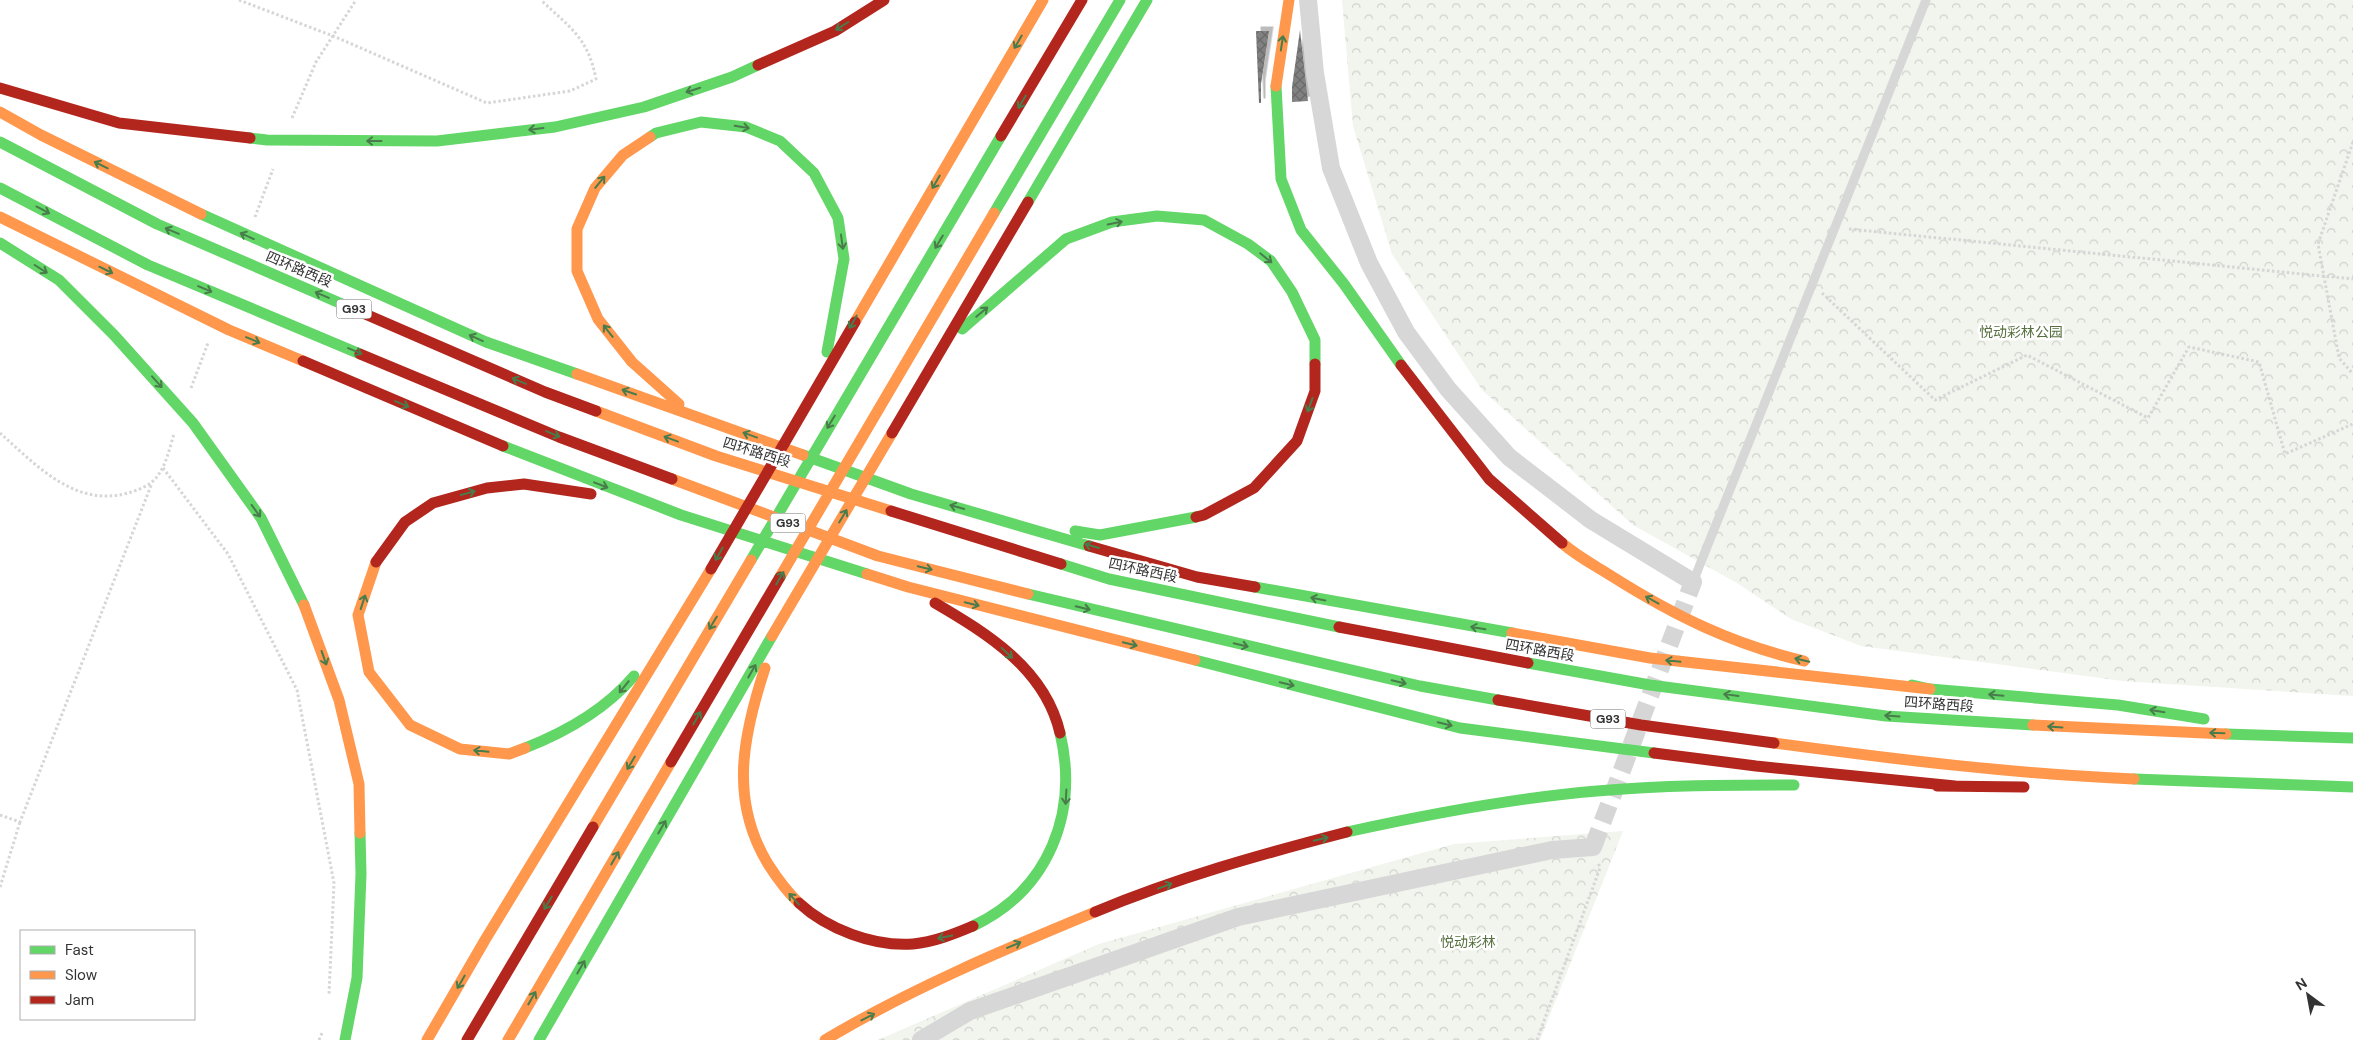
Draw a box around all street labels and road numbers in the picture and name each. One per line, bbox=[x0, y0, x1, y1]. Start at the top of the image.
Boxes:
street label: 四环路西段 bbox=[263, 247, 335, 291]
road number: G93 bbox=[336, 300, 372, 318]
street label: 四环路西段 bbox=[721, 433, 793, 471]
road number: G93 bbox=[770, 514, 806, 532]
street label: 四环路西段 bbox=[1107, 554, 1179, 586]
street label: 四环路西段 bbox=[1504, 635, 1576, 665]
street label: 四环路西段 bbox=[1903, 693, 1975, 715]
road number: G93 bbox=[1590, 710, 1626, 729]

